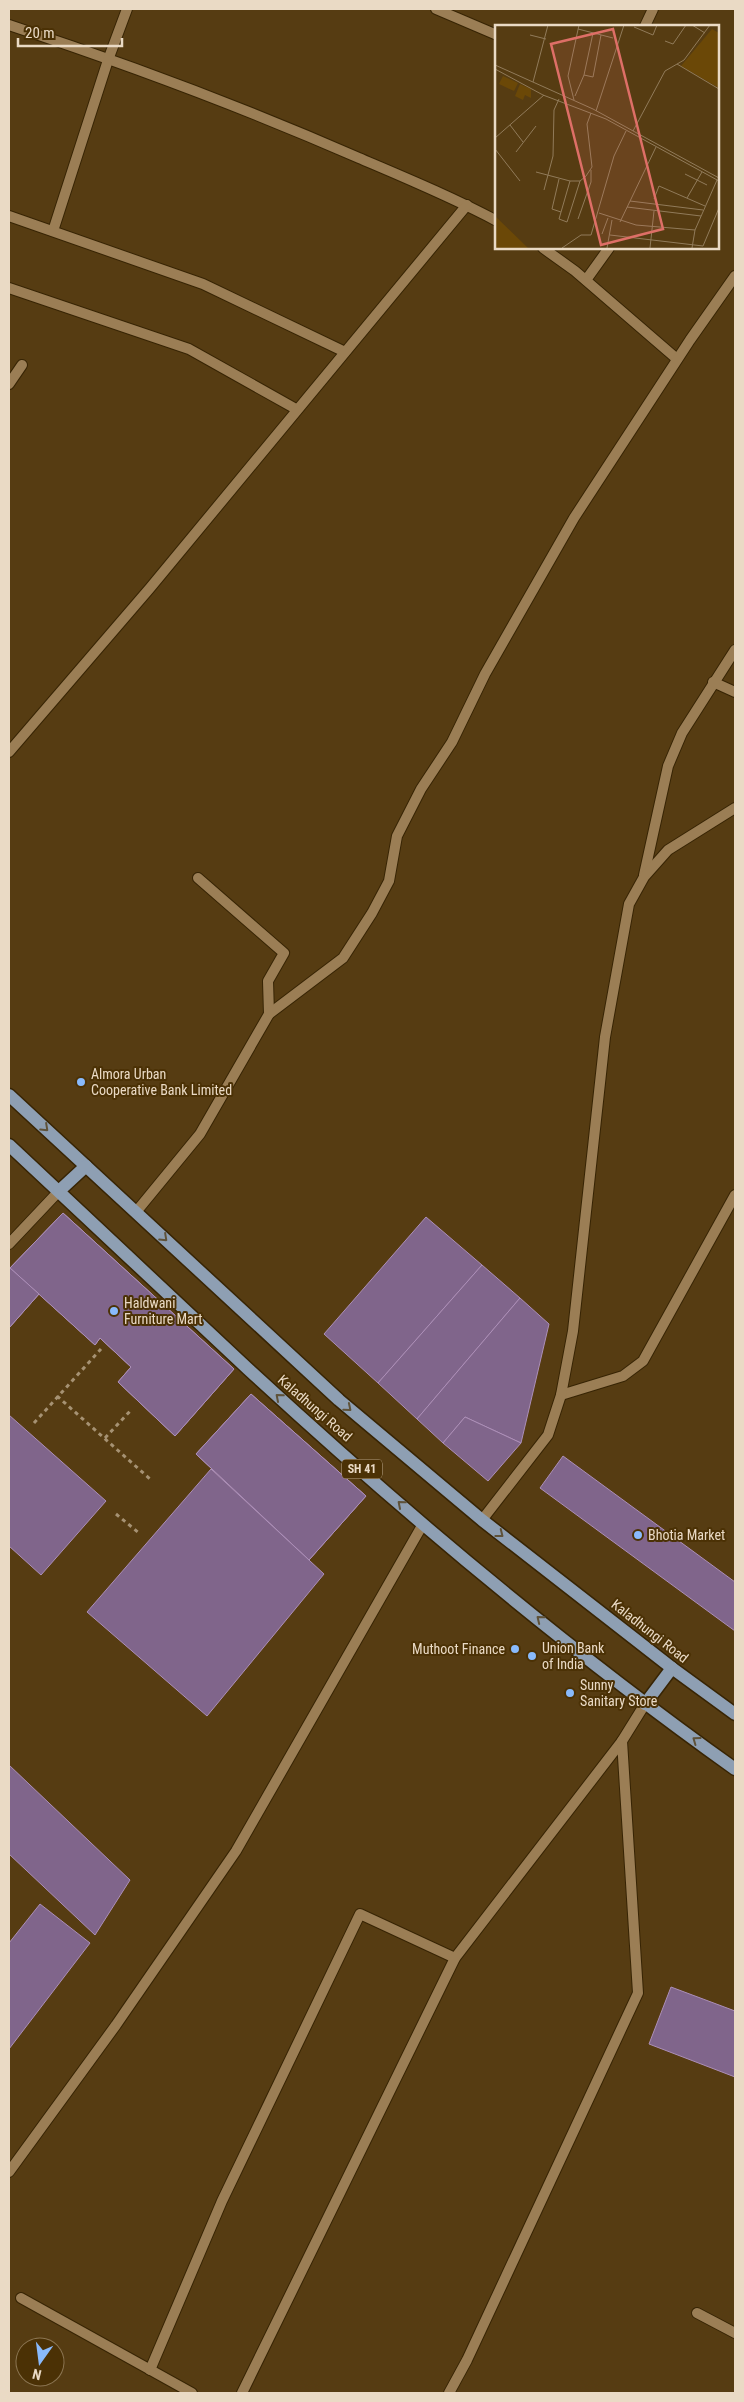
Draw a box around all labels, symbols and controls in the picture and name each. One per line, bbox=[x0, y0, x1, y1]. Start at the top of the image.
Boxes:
scale bar bbox=[18, 15, 121, 47]
text: 20 m bbox=[25, 24, 55, 42]
inset map bbox=[495, 25, 719, 249]
place label: Almora Urban Cooperative Bank Limited bbox=[91, 1066, 232, 1098]
marker: Almora Urban Cooperative Bank Limited bbox=[75, 1076, 87, 1088]
one-way arrow bbox=[39, 1122, 48, 1131]
one-way arrow bbox=[159, 1232, 168, 1241]
place label: Haldwani Furniture Mart bbox=[124, 1295, 202, 1327]
marker: Haldwani Furniture Mart bbox=[108, 1305, 120, 1317]
street label: Kaladhungi Road bbox=[275, 1371, 355, 1445]
one-way arrow bbox=[276, 1394, 285, 1403]
one-way arrow bbox=[342, 1402, 351, 1410]
road number: SH 41 bbox=[342, 1460, 382, 1478]
one-way arrow bbox=[398, 1501, 407, 1510]
place label: Bhotia Market bbox=[648, 1527, 725, 1543]
one-way arrow bbox=[494, 1528, 504, 1537]
marker: Bhotia Market bbox=[632, 1529, 644, 1541]
street label: Kaladhungi Road bbox=[608, 1596, 692, 1666]
one-way arrow bbox=[536, 1616, 545, 1625]
place label: Union Bank of India bbox=[542, 1640, 605, 1672]
place label: Muthoot Finance bbox=[412, 1641, 505, 1657]
marker: Muthoot Finance bbox=[509, 1643, 521, 1655]
marker: Union Bank of India bbox=[526, 1650, 538, 1662]
place label: Sunny Sanitary Store bbox=[580, 1677, 658, 1709]
marker: Sunny Sanitary Store bbox=[564, 1687, 576, 1699]
one-way arrow bbox=[692, 1737, 701, 1747]
north arrow bbox=[15, 2337, 65, 2387]
text: N bbox=[31, 2366, 43, 2383]

